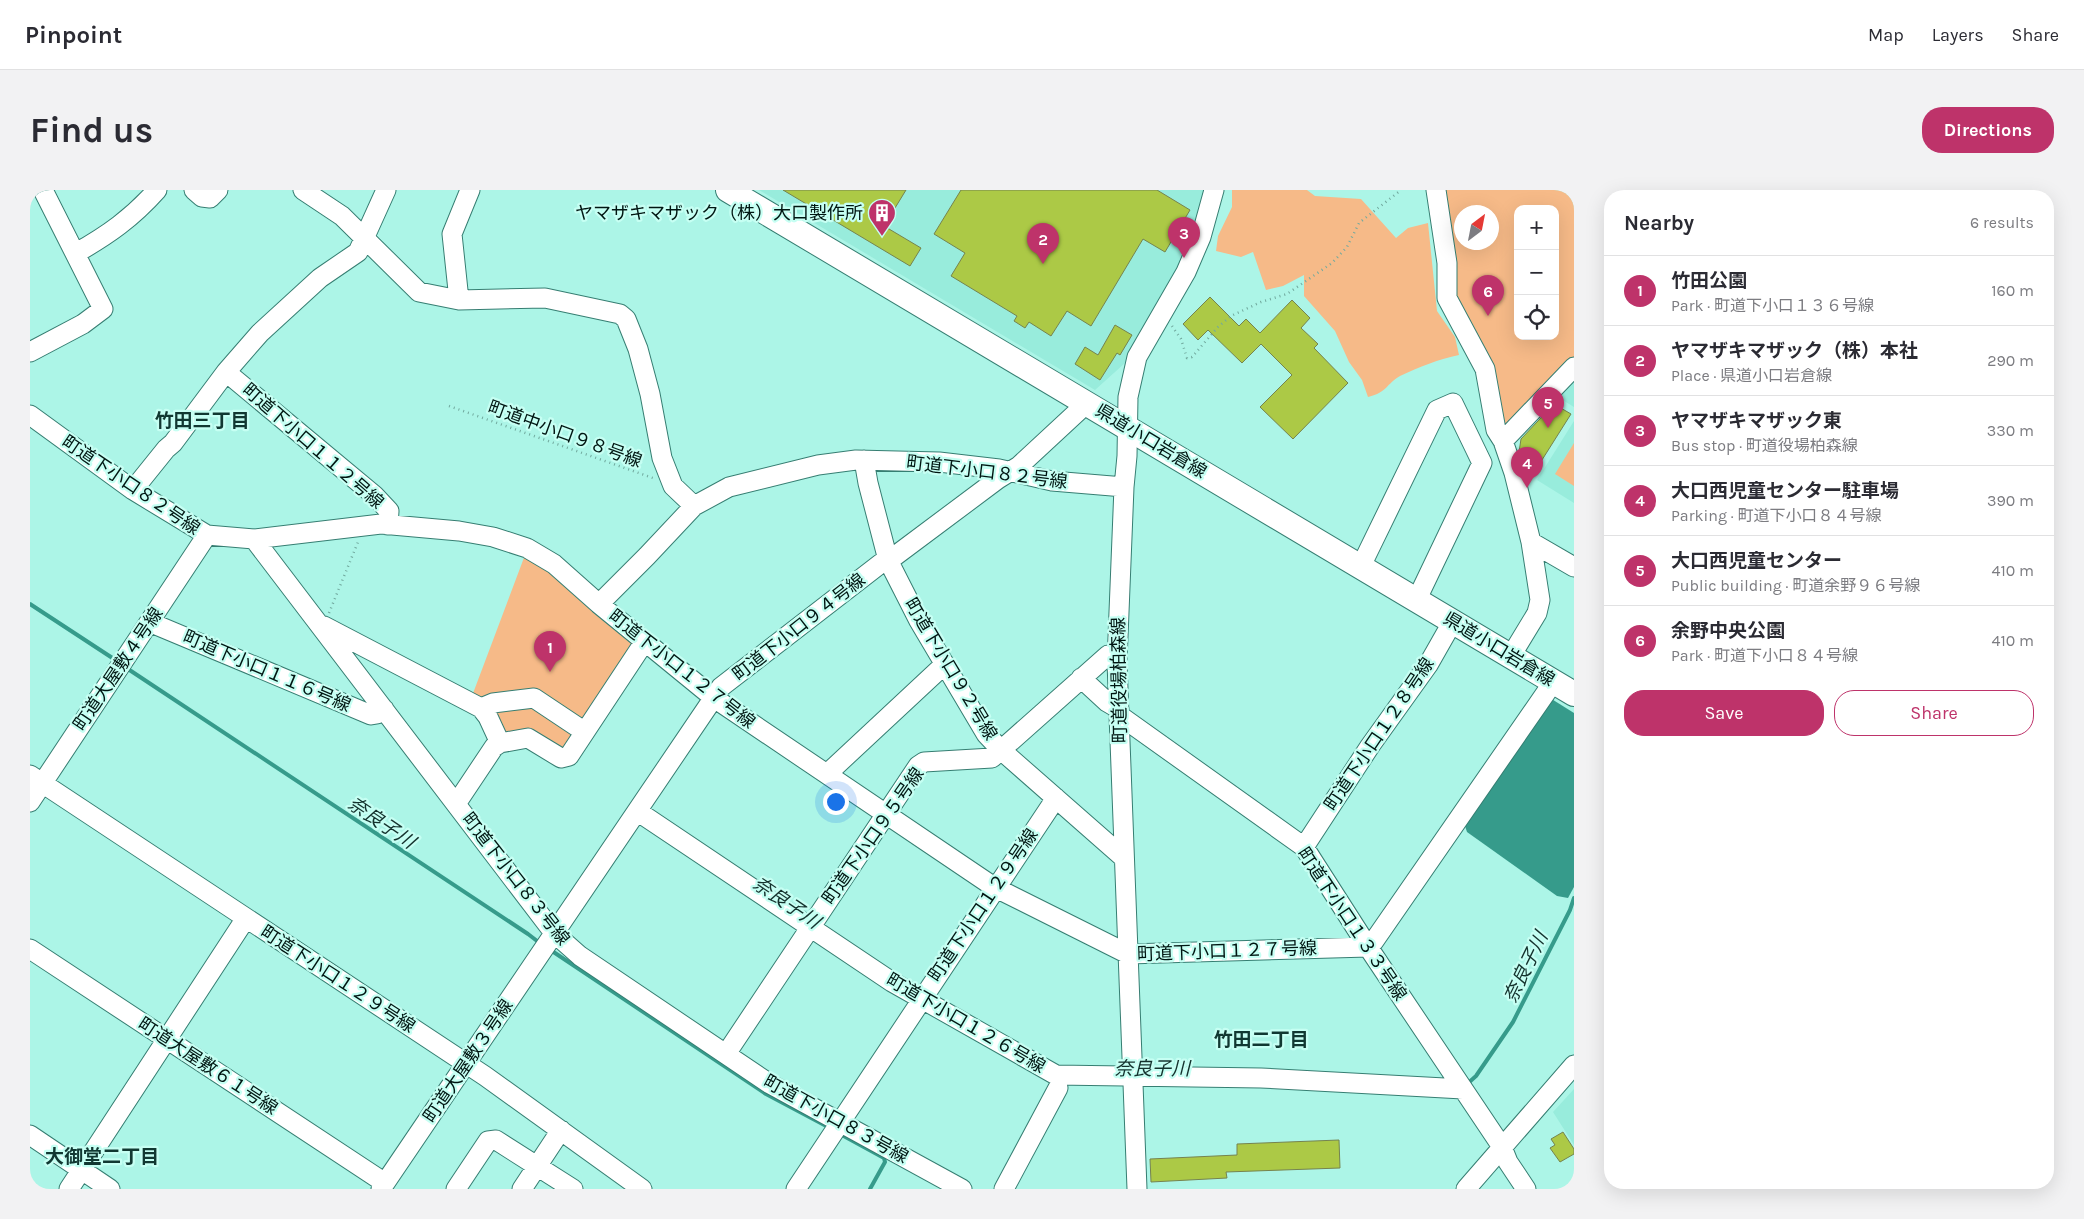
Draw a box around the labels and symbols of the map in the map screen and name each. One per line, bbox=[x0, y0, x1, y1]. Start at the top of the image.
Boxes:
building icon: ヤマザキマザック（株）大口製作所 bbox=[867, 198, 897, 237]
place label: ヤマザキマザック（株）大口製作所 bbox=[575, 202, 863, 224]
north arrow bbox=[1454, 205, 1499, 250]
pin: 3 bbox=[1168, 217, 1200, 258]
pin: 2 bbox=[1027, 223, 1059, 264]
pin: 6 bbox=[1472, 275, 1504, 316]
street label: 町道下小口１１２号線 bbox=[238, 379, 388, 513]
pin: 5 bbox=[1532, 387, 1564, 428]
street label: 町道中小口９８号線 bbox=[485, 396, 645, 472]
street label: 県道小口岩倉線 bbox=[1091, 399, 1211, 483]
district label: 竹田三丁目 bbox=[154, 410, 250, 432]
street label: 町道下小口８２号線 bbox=[58, 431, 204, 539]
pin: 4 bbox=[1511, 447, 1543, 488]
street label: 町道下小口８２号線 bbox=[905, 451, 1069, 493]
street label: 町道下小口９４号線 bbox=[728, 568, 870, 686]
street label: 町道下小口９２号線 bbox=[900, 594, 1002, 744]
street label: 町道大屋敷４号線 bbox=[69, 603, 167, 735]
street label: 町道下小口１２７号線 bbox=[604, 605, 760, 733]
street label: 県道小口岩倉線 bbox=[1439, 607, 1559, 691]
street label: 町道役場柏森線 bbox=[1107, 617, 1131, 743]
street label: 町道下小口１１６号線 bbox=[180, 626, 354, 716]
pin: 1 bbox=[534, 631, 566, 672]
street label: 町道下小口１２８号線 bbox=[1320, 653, 1438, 815]
street label: 町道下小口９５号線 bbox=[818, 763, 928, 909]
your location bbox=[823, 789, 849, 815]
water label: 奈良子川 bbox=[344, 792, 421, 854]
street label: 町道下小口８３号線 bbox=[457, 808, 575, 950]
street label: 町道下小口１２９号線 bbox=[924, 824, 1042, 986]
street label: 町道下小口１３３号線 bbox=[1293, 843, 1411, 1005]
water label: 奈良子川 bbox=[749, 872, 826, 934]
street label: 町道下小口１２９号線 bbox=[257, 921, 419, 1037]
water label: 奈良子川 bbox=[1499, 927, 1553, 1006]
street label: 町道下小口１２７号線 bbox=[1137, 937, 1317, 965]
street label: 町道下小口１２６号線 bbox=[883, 968, 1049, 1078]
street label: 町道大屋敷３号線 bbox=[419, 995, 517, 1127]
street label: 町道大屋敷６１号線 bbox=[134, 1013, 282, 1119]
district label: 竹田二丁目 bbox=[1213, 1029, 1309, 1051]
water label: 奈良子川 bbox=[1114, 1058, 1192, 1080]
street label: 町道下小口８３号線 bbox=[760, 1070, 912, 1168]
district label: 大御堂二丁目 bbox=[45, 1146, 159, 1168]

